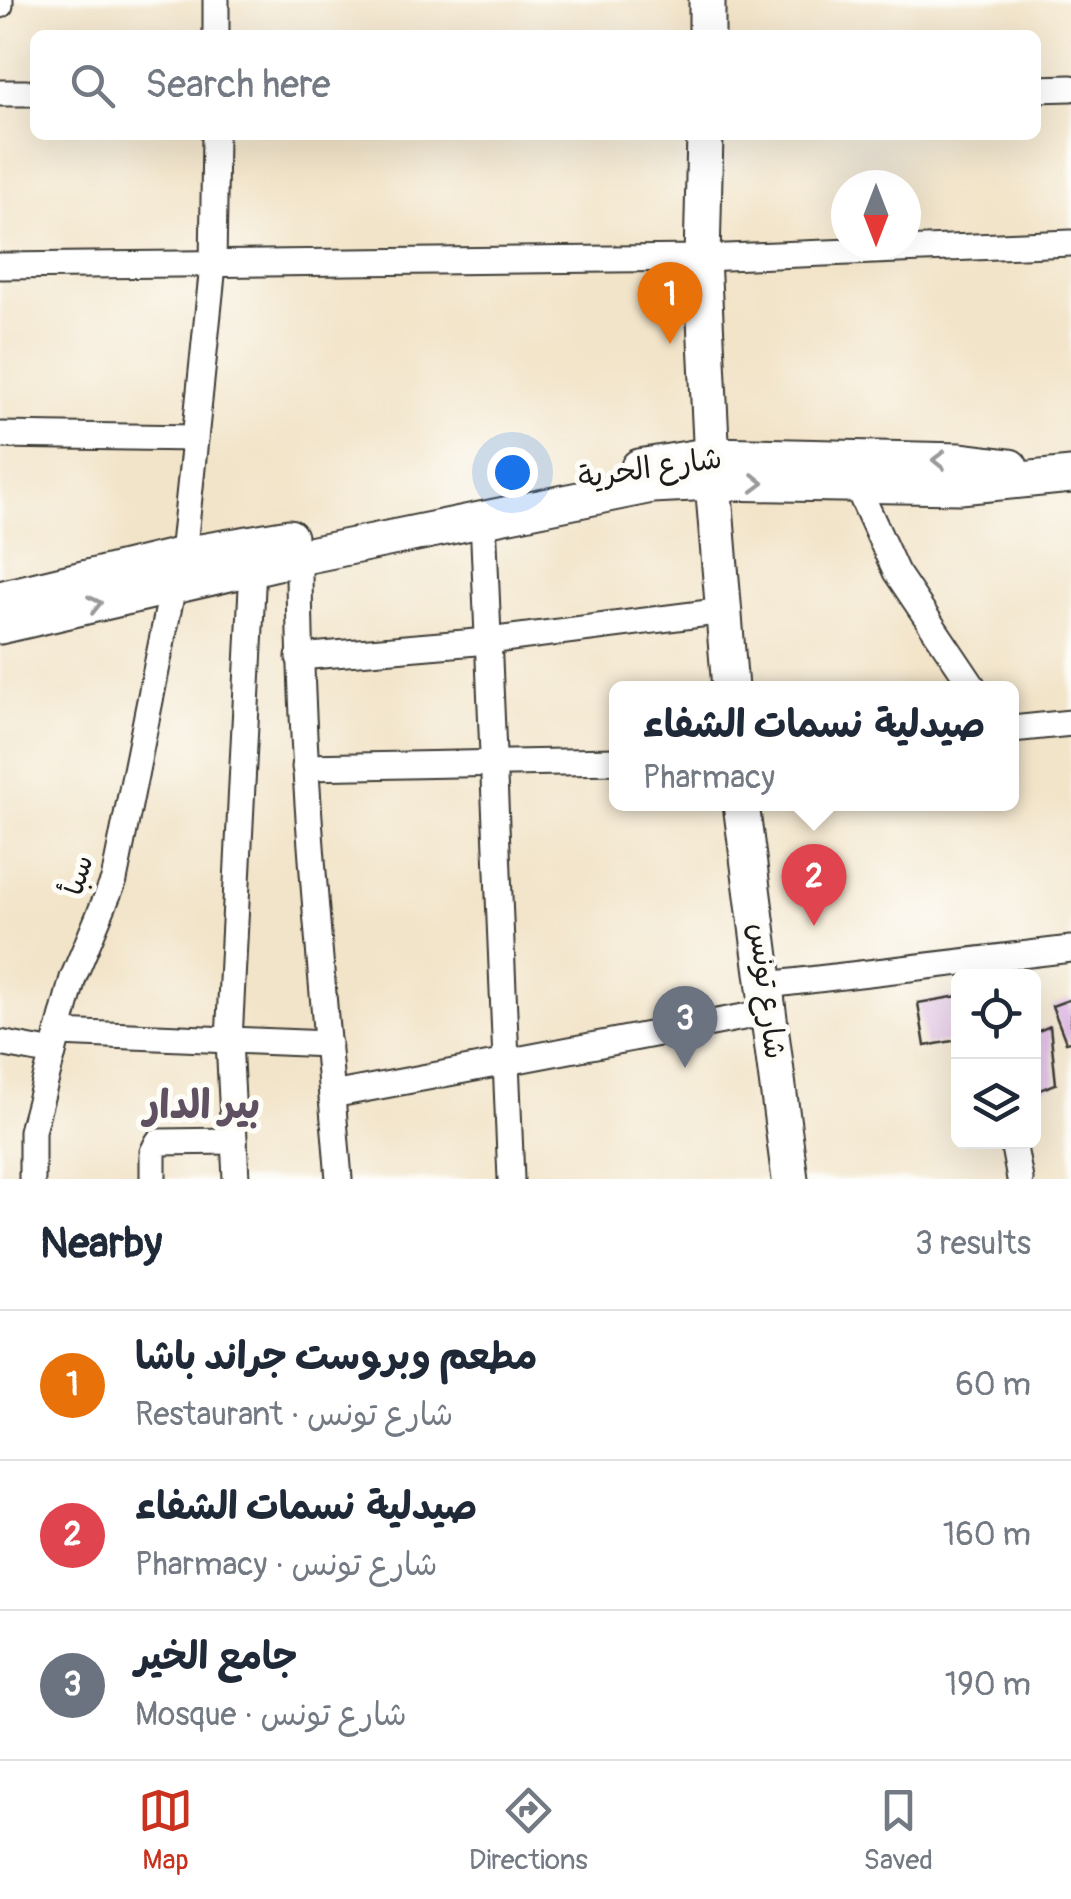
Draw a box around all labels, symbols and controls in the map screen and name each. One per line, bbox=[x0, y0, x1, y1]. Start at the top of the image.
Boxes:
search box bbox=[30, 30, 1041, 140]
icon: search bbox=[65, 58, 120, 113]
text: Search here bbox=[145, 61, 331, 109]
north arrow bbox=[831, 170, 921, 260]
pin: 1 bbox=[638, 262, 702, 344]
street label: شارع الحرية bbox=[576, 440, 724, 498]
your location bbox=[487, 447, 538, 498]
one-way arrow bbox=[931, 450, 947, 471]
one-way arrow bbox=[750, 472, 766, 494]
one-way arrow bbox=[86, 595, 103, 616]
popup bbox=[609, 681, 1019, 811]
text: صيدلية نسمات الشفاء bbox=[643, 701, 985, 749]
text: Pharmacy bbox=[643, 758, 775, 798]
pin: 2 bbox=[782, 844, 846, 926]
street label: سبأ bbox=[54, 850, 102, 900]
street label: شارع تونس bbox=[738, 921, 794, 1061]
map controls bbox=[951, 969, 1041, 1149]
button: locate bbox=[951, 969, 1041, 1059]
pin: 3 bbox=[652, 986, 718, 1068]
button: layers bbox=[951, 1059, 1041, 1149]
district label: بير الدار bbox=[140, 1081, 260, 1130]
text: Nearby bbox=[40, 1218, 162, 1270]
text: 3 results bbox=[915, 1224, 1031, 1264]
text: مطعم وبروست جراند باشا bbox=[135, 1333, 537, 1381]
text: 1 bbox=[66, 1365, 79, 1405]
text: 60 m bbox=[955, 1365, 1031, 1405]
text: Restaurant · شارع تونس bbox=[135, 1395, 453, 1435]
text: صيدلية نسمات الشفاء bbox=[135, 1483, 477, 1531]
text: 2 bbox=[64, 1515, 81, 1555]
text: 160 m bbox=[943, 1515, 1031, 1555]
text: Pharmacy · شارع تونس bbox=[135, 1545, 438, 1585]
text: جامع الخير bbox=[135, 1633, 297, 1681]
text: 3 bbox=[64, 1665, 81, 1705]
text: 190 m bbox=[945, 1665, 1031, 1705]
text: Mosque · شارع تونس bbox=[135, 1695, 407, 1735]
tab: Map bbox=[138, 1783, 193, 1878]
tab: Directions bbox=[469, 1783, 588, 1878]
tab: Saved bbox=[864, 1783, 933, 1878]

